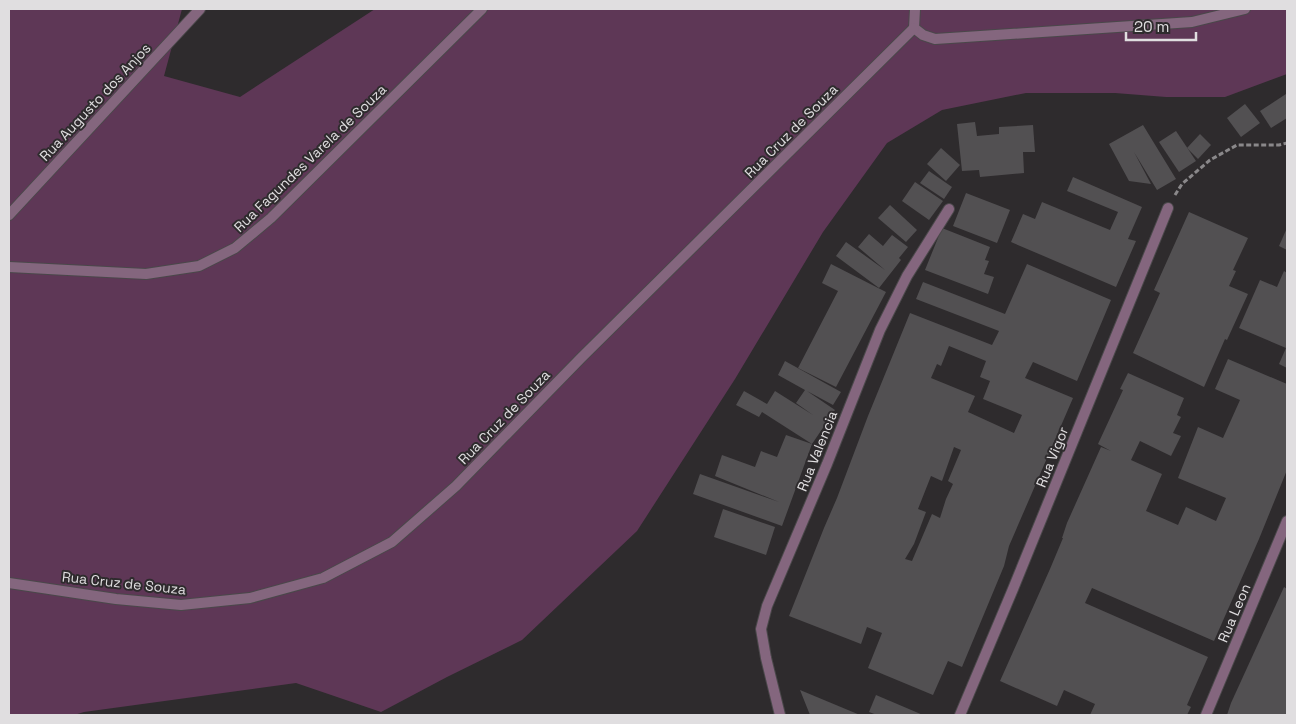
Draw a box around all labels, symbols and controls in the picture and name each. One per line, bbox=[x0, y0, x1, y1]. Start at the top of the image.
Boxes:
scale bar bbox=[1126, 10, 1196, 42]
text: 20 m bbox=[1134, 17, 1169, 36]
street label: Rua Augusto dos Anjos bbox=[36, 39, 154, 165]
street label: Rua Fagundes Varela de Souza bbox=[230, 80, 390, 236]
street label: Rua Cruz de Souza bbox=[741, 81, 841, 181]
street label: Rua Cruz de Souza bbox=[454, 366, 554, 468]
street label: Rua Valencia bbox=[793, 408, 841, 494]
street label: Rua Vigor bbox=[1032, 424, 1072, 490]
street label: Rua Cruz de Souza bbox=[61, 568, 187, 598]
street label: Rua Leon bbox=[1214, 581, 1254, 645]

